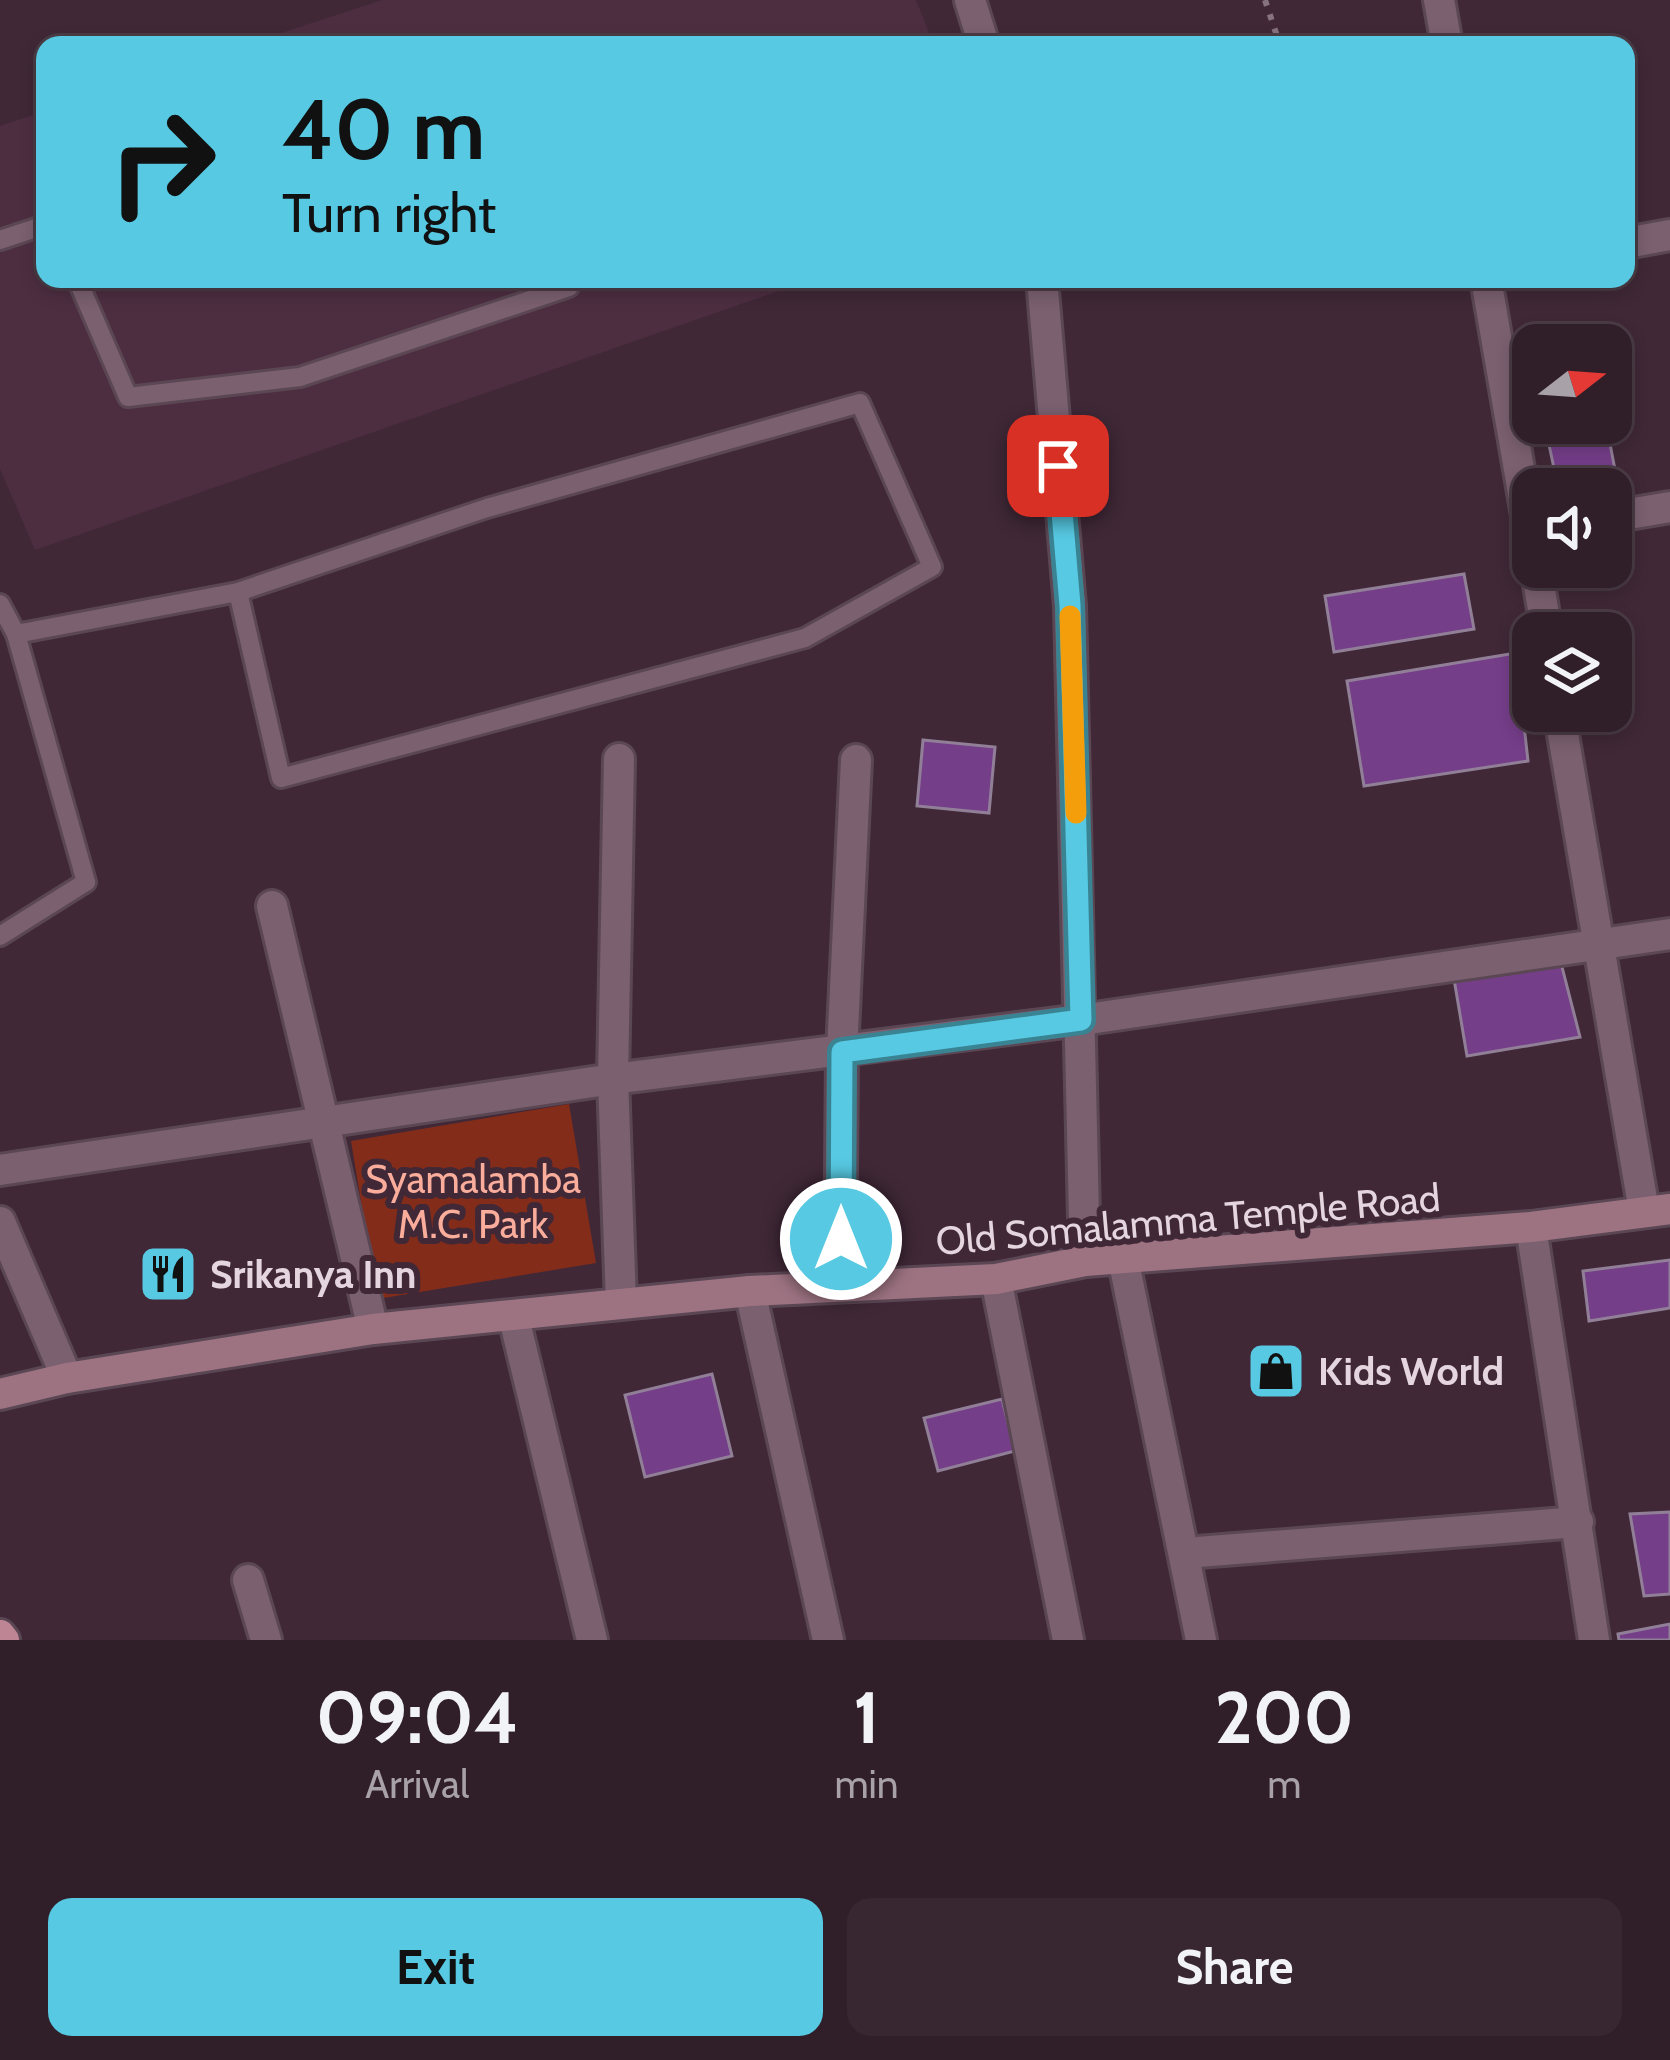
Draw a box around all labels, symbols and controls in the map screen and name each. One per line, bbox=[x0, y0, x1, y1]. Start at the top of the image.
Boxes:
text: 40 m bbox=[282, 78, 485, 180]
icon: right bbox=[84, 84, 240, 240]
text: Turn right bbox=[282, 180, 496, 246]
north arrow bbox=[1512, 324, 1632, 444]
map controls bbox=[1512, 324, 1632, 732]
pin bbox=[1007, 415, 1109, 517]
icon: arrive bbox=[1025, 433, 1091, 499]
button: sound bbox=[1512, 468, 1632, 588]
button: layers bbox=[1512, 612, 1632, 732]
park label: Syamalamba M.C. Park bbox=[365, 1155, 581, 1248]
street label: Old Somalamma Temple Road bbox=[934, 1173, 1442, 1265]
position arrow bbox=[778, 1176, 904, 1302]
restaurant icon: Srikanya Inn bbox=[137, 1243, 199, 1305]
place label: Srikanya Inn bbox=[210, 1250, 416, 1298]
shop icon: Kids World bbox=[1245, 1340, 1307, 1402]
place label: Kids World bbox=[1318, 1347, 1504, 1395]
text: 09:04 bbox=[316, 1674, 519, 1761]
text: 1 bbox=[853, 1674, 880, 1761]
text: 200 bbox=[1214, 1674, 1354, 1761]
text: Arrival bbox=[365, 1760, 469, 1808]
text: min bbox=[834, 1760, 899, 1808]
text: m bbox=[1267, 1760, 1301, 1808]
button: Exit bbox=[48, 1898, 823, 2036]
button: Share bbox=[847, 1898, 1622, 2036]

